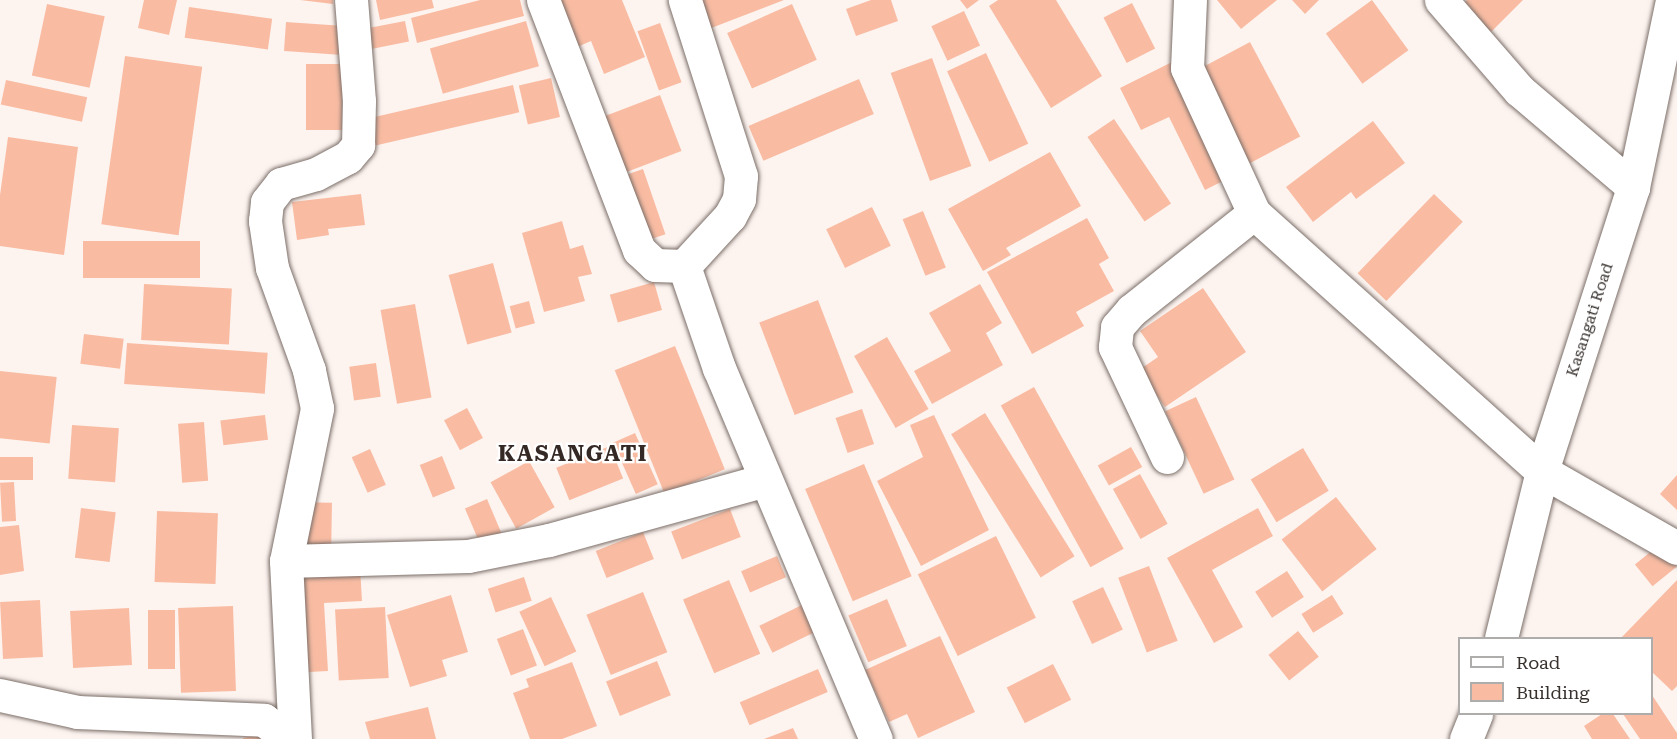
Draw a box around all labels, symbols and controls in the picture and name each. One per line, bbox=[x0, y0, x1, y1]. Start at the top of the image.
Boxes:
street label: Kasangati Road bbox=[1563, 261, 1617, 379]
district label: KASANGATI bbox=[498, 441, 648, 467]
legend bbox=[1458, 637, 1653, 715]
text: Road bbox=[1516, 652, 1560, 673]
text: Building bbox=[1516, 682, 1590, 703]

